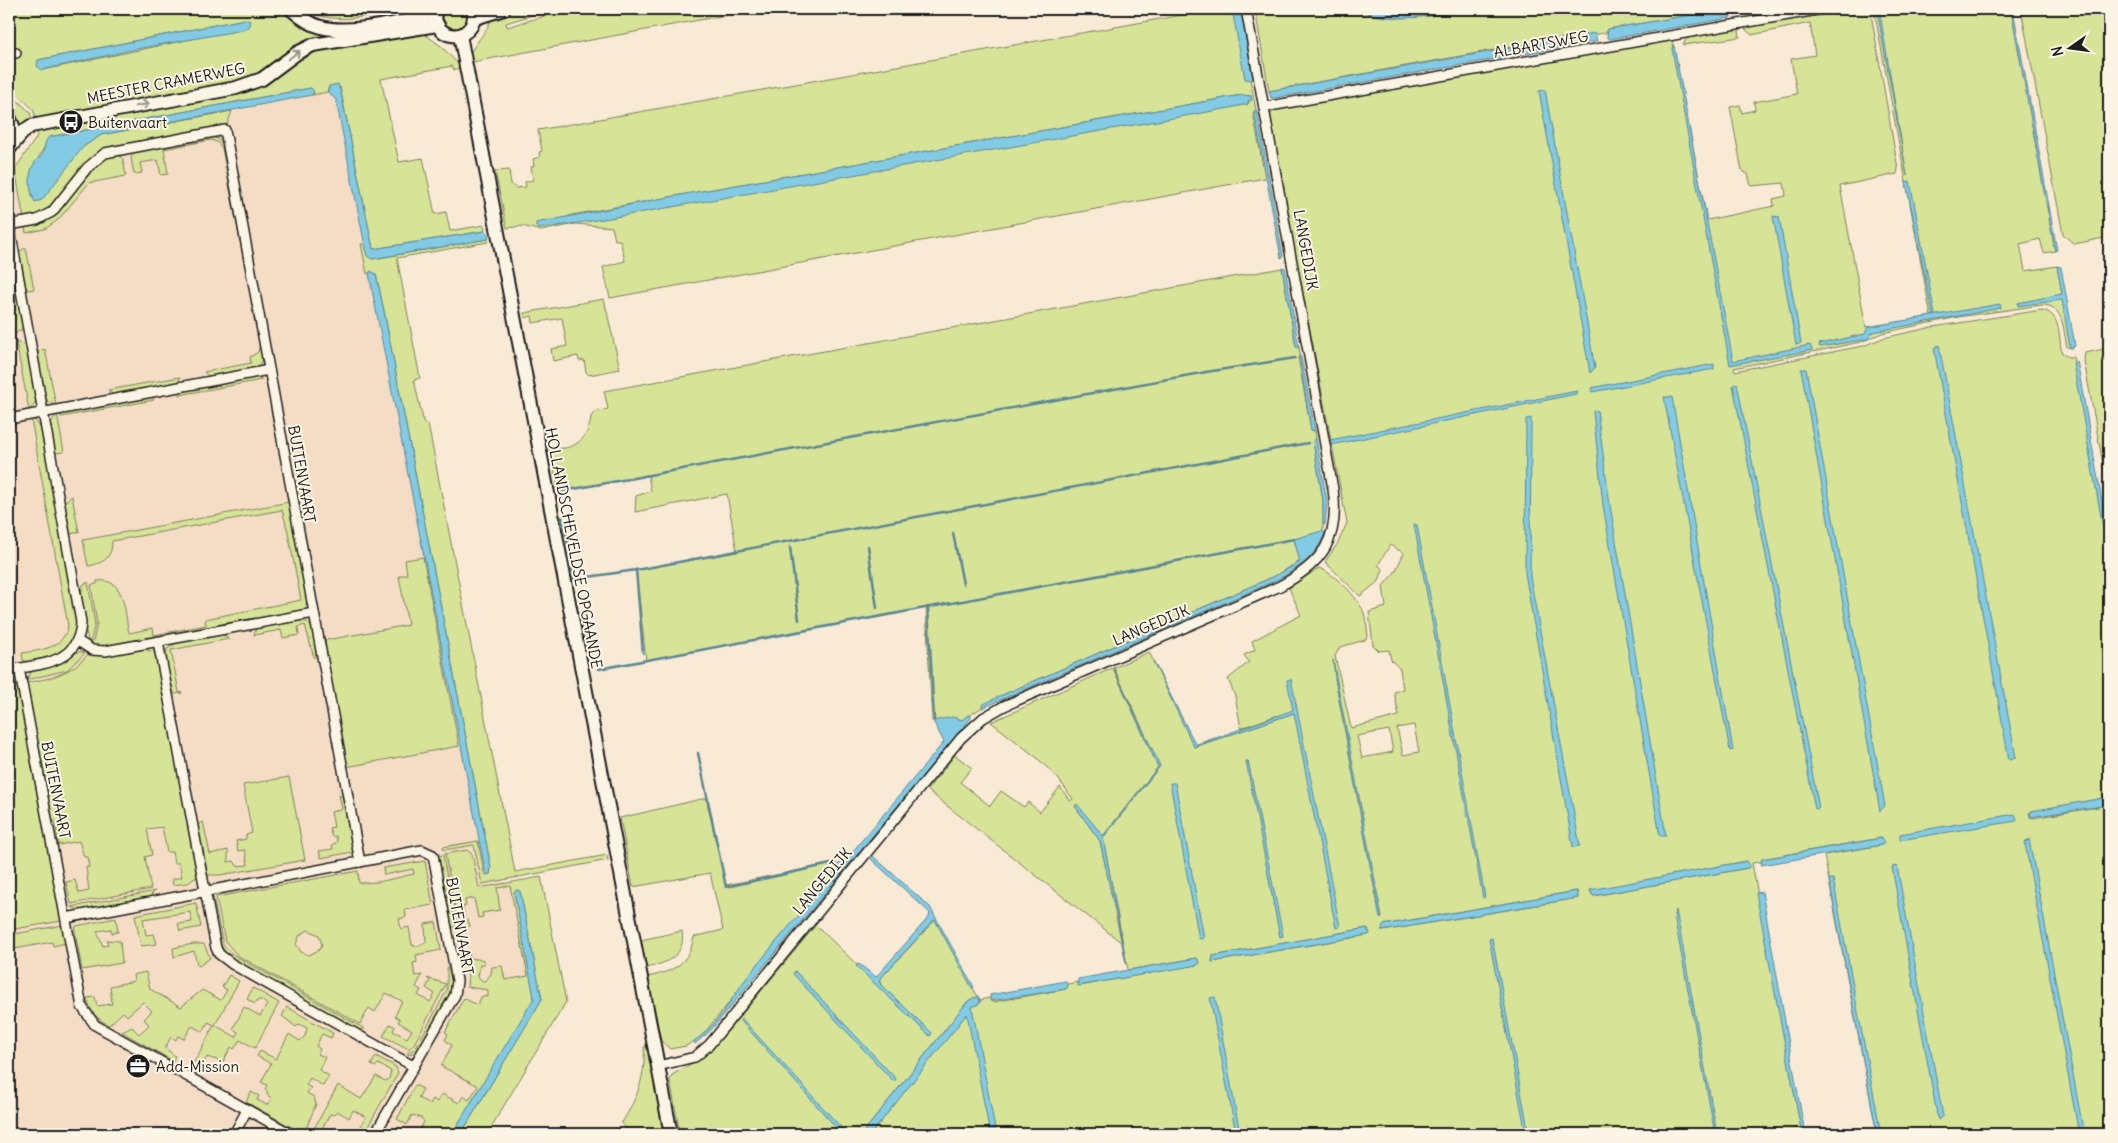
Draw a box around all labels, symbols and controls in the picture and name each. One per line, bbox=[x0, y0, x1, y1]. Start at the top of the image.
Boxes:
north arrow bbox=[2046, 22, 2096, 72]
street label: ALBARTSWEG bbox=[1492, 26, 1590, 62]
text: N bbox=[2047, 44, 2067, 58]
one-way arrow bbox=[287, 50, 300, 61]
street label: MEESTER CRAMERWEG bbox=[85, 58, 247, 108]
one-way arrow bbox=[134, 100, 150, 110]
bus stop icon: Buitenvaart bbox=[58, 109, 84, 135]
place label: Buitenvaart bbox=[88, 113, 167, 132]
street label: LANGEDIJK bbox=[1290, 208, 1323, 293]
street label: BUITENVAART bbox=[284, 424, 320, 525]
street label: HOLLANDSCHEVELDSE OPGAANDE bbox=[541, 426, 607, 670]
street label: LANGEDIJK bbox=[1110, 600, 1193, 650]
street label: BUITENVAART bbox=[37, 740, 75, 841]
street label: LANGEDIJK bbox=[788, 843, 856, 918]
street label: BUITENVAART bbox=[442, 876, 478, 977]
office icon: Add-Mission bbox=[125, 1053, 151, 1079]
place label: Add-Mission bbox=[156, 1057, 239, 1076]

